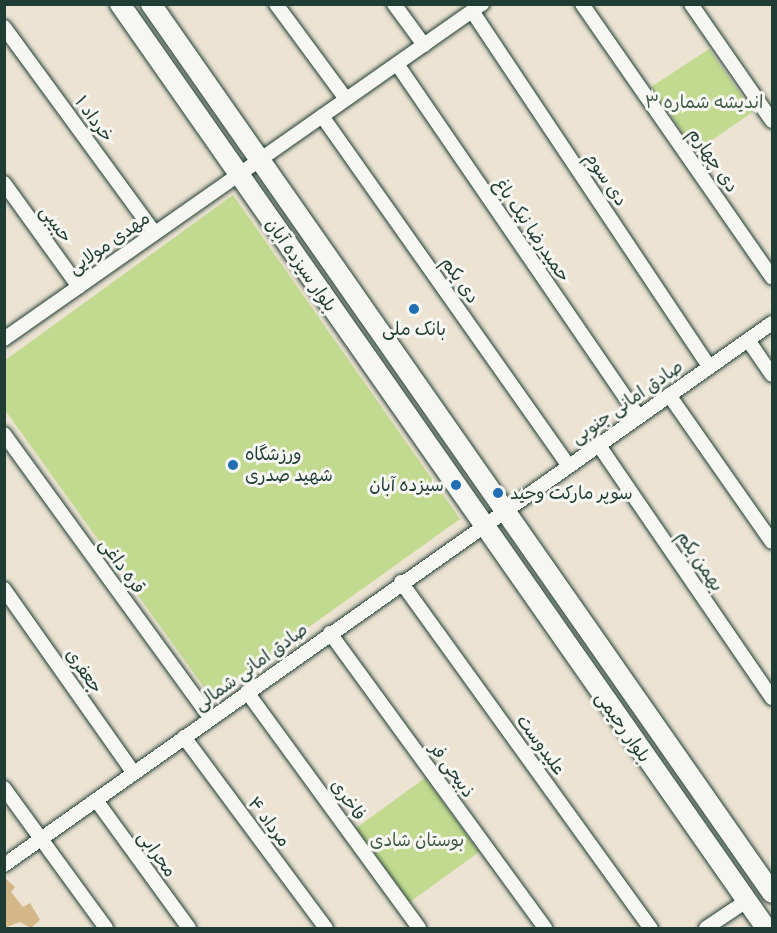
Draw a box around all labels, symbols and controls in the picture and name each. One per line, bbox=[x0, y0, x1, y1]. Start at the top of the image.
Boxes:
park label: اندیشه شماره ۳ bbox=[645, 91, 763, 113]
street label: خرداد ۱ bbox=[70, 92, 118, 146]
street label: دی چهارم bbox=[683, 123, 743, 197]
street label: دی سوم bbox=[580, 148, 632, 210]
street label: حمیدرضا نیک باغ bbox=[489, 174, 575, 286]
street label: حبیبی bbox=[35, 201, 77, 247]
street label: مهدی مولایی bbox=[64, 207, 154, 279]
street label: بلوار سیزده آبان bbox=[261, 214, 341, 316]
street label: دی یکم bbox=[436, 253, 484, 307]
marker: بانک ملی bbox=[407, 302, 421, 316]
place label: بانک ملی bbox=[382, 318, 446, 340]
street label: صادق امانی جنوبی bbox=[567, 355, 687, 449]
place label: ورزشگاه شهید صدری bbox=[245, 444, 333, 486]
marker: ورزشگاه شهید صدری bbox=[226, 458, 240, 472]
place label: سیزده آبان bbox=[369, 474, 444, 496]
marker: سیزده آبان bbox=[449, 478, 463, 492]
place label: سوپر مارکت وحید bbox=[510, 482, 633, 504]
marker: سوپر مارکت وحید bbox=[491, 486, 505, 500]
street label: بهمن یکم bbox=[672, 527, 728, 595]
street label: قره داغی bbox=[95, 534, 149, 598]
street label: صادق امانی شمالی bbox=[190, 618, 312, 716]
street label: جعفری bbox=[61, 644, 107, 698]
street label: بلوار رحیمی bbox=[591, 687, 655, 767]
street label: علیدوست bbox=[512, 711, 570, 779]
street label: ذبیحی فر bbox=[425, 738, 479, 802]
street label: فاخری bbox=[326, 775, 370, 825]
street label: مرداد ۴ bbox=[243, 793, 295, 851]
street label: محرابی bbox=[133, 827, 181, 881]
park label: بوستان شادی bbox=[370, 829, 464, 851]

